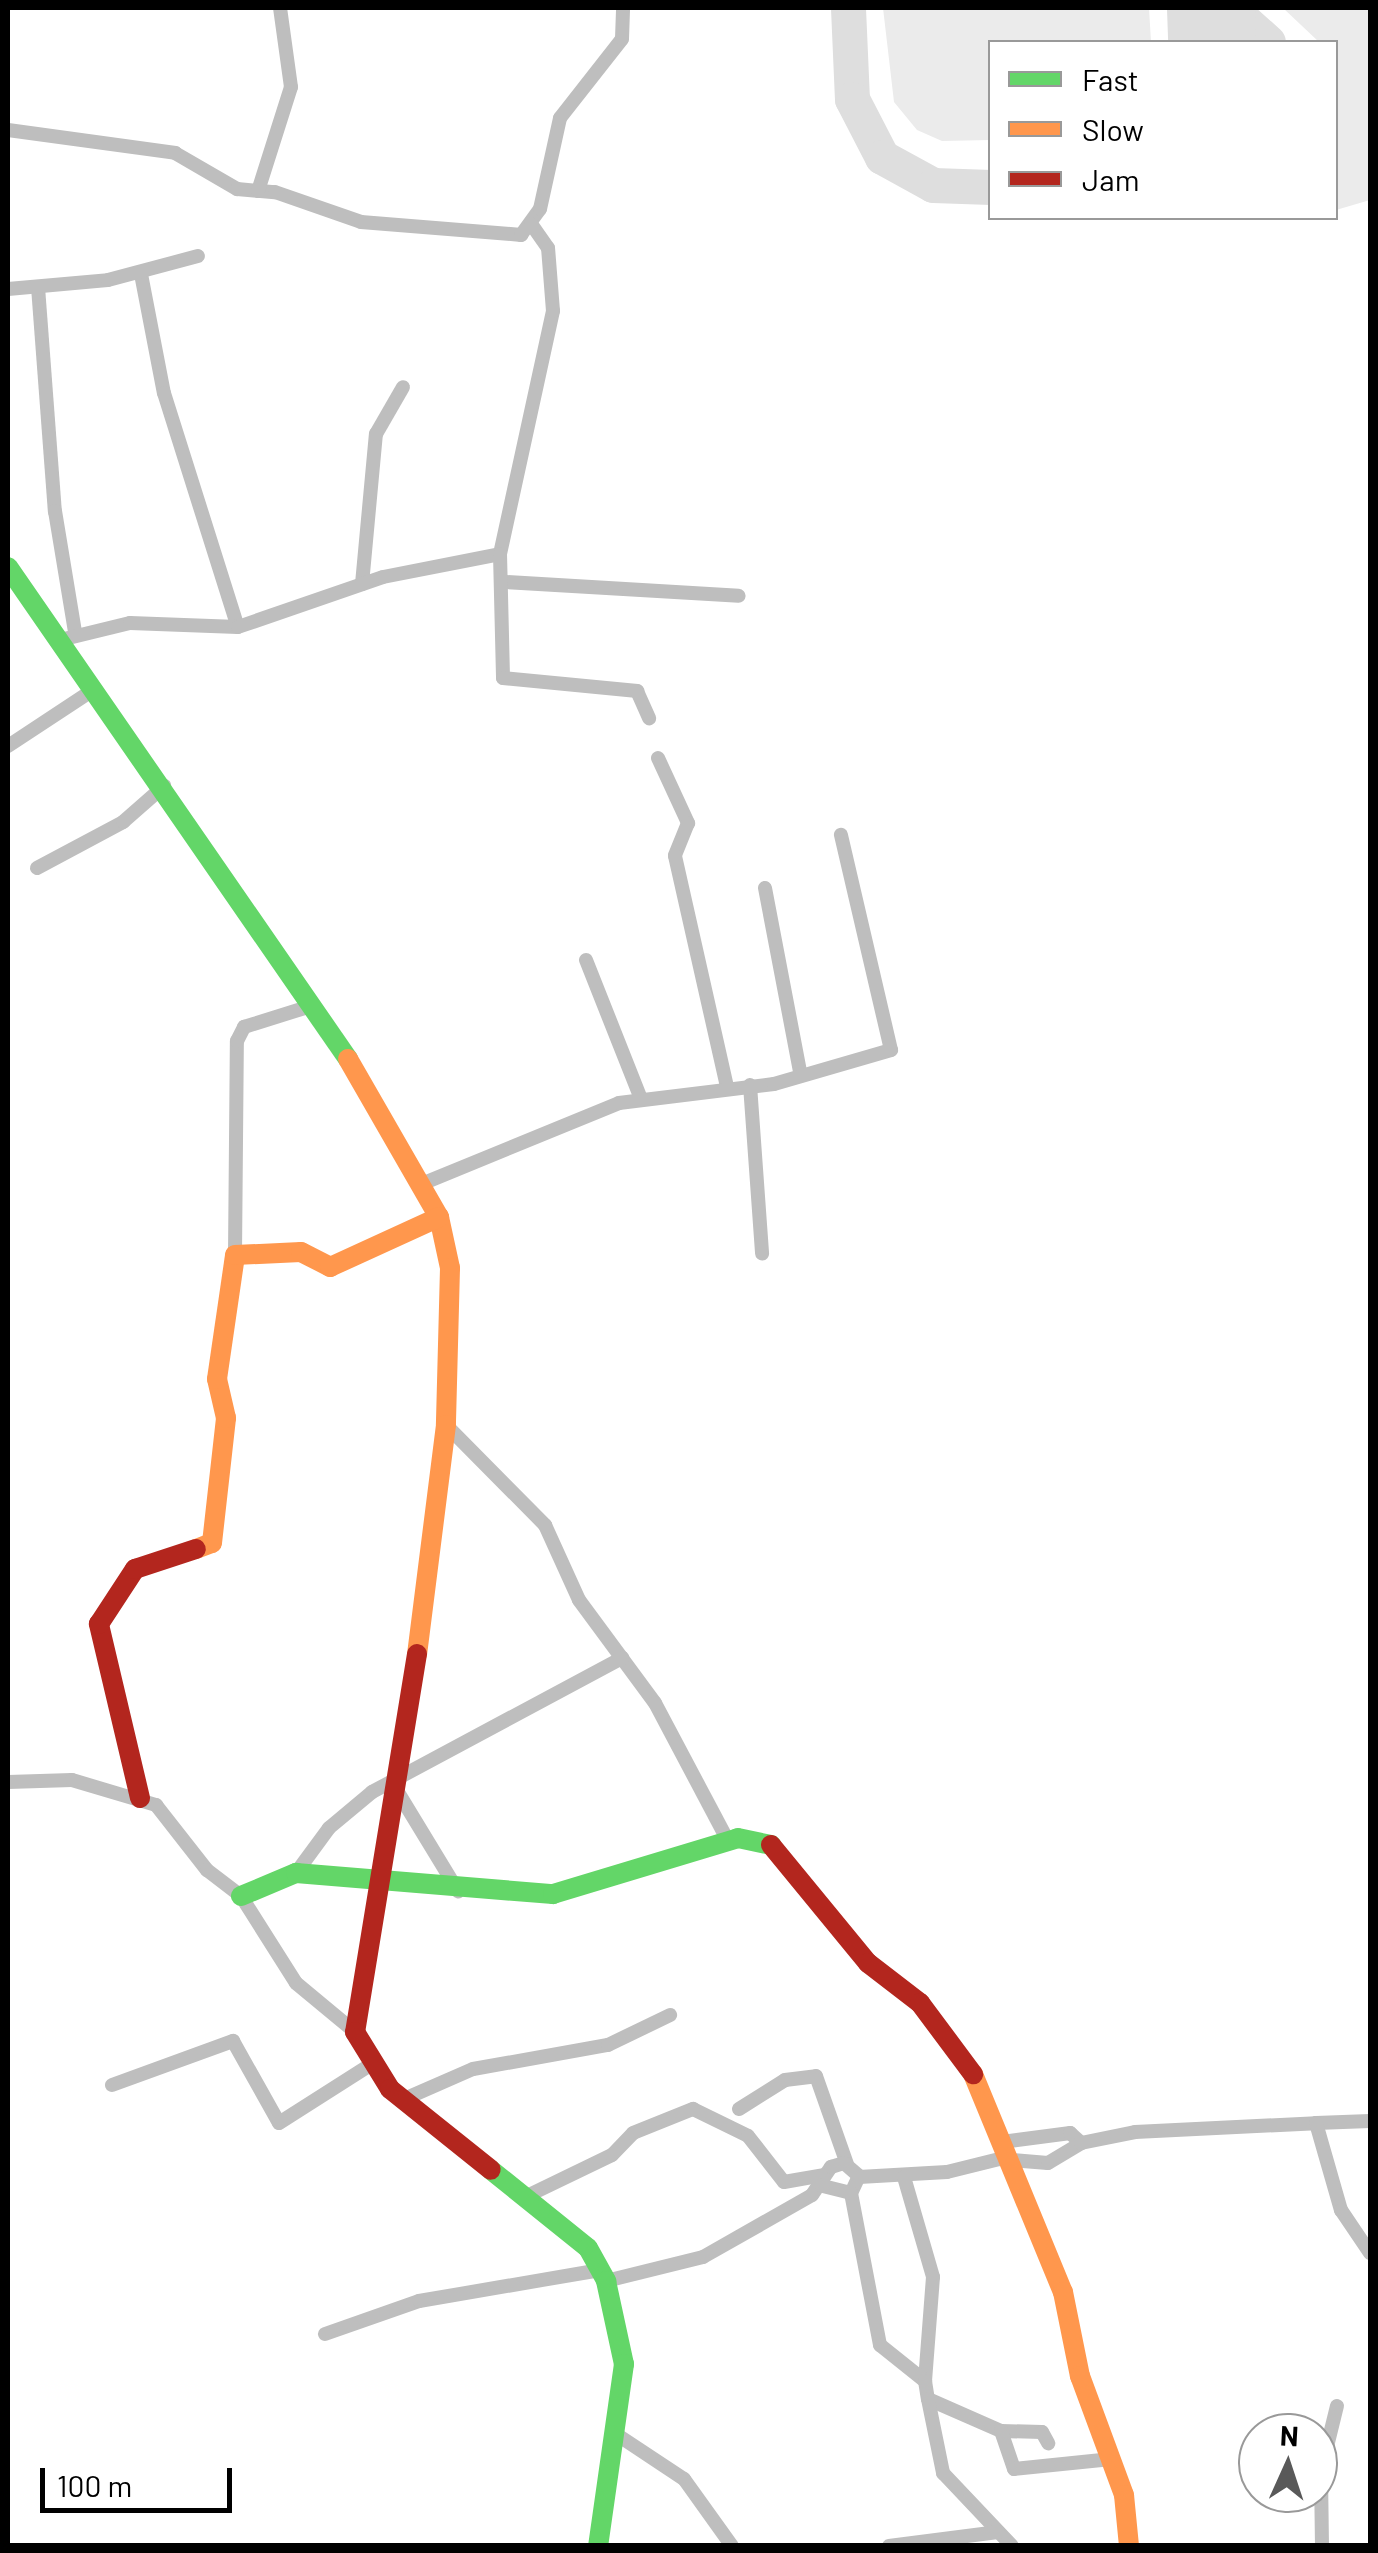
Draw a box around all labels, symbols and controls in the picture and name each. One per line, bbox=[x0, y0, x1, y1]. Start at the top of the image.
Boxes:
legend bbox=[988, 40, 1338, 220]
text: Fast bbox=[1082, 61, 1139, 97]
text: Slow bbox=[1082, 111, 1144, 147]
text: Jam bbox=[1082, 161, 1139, 197]
north arrow bbox=[1238, 2413, 1338, 2513]
text: N bbox=[1279, 2418, 1300, 2453]
scale bar bbox=[45, 2448, 238, 2510]
text: 100 m bbox=[57, 2467, 132, 2503]

